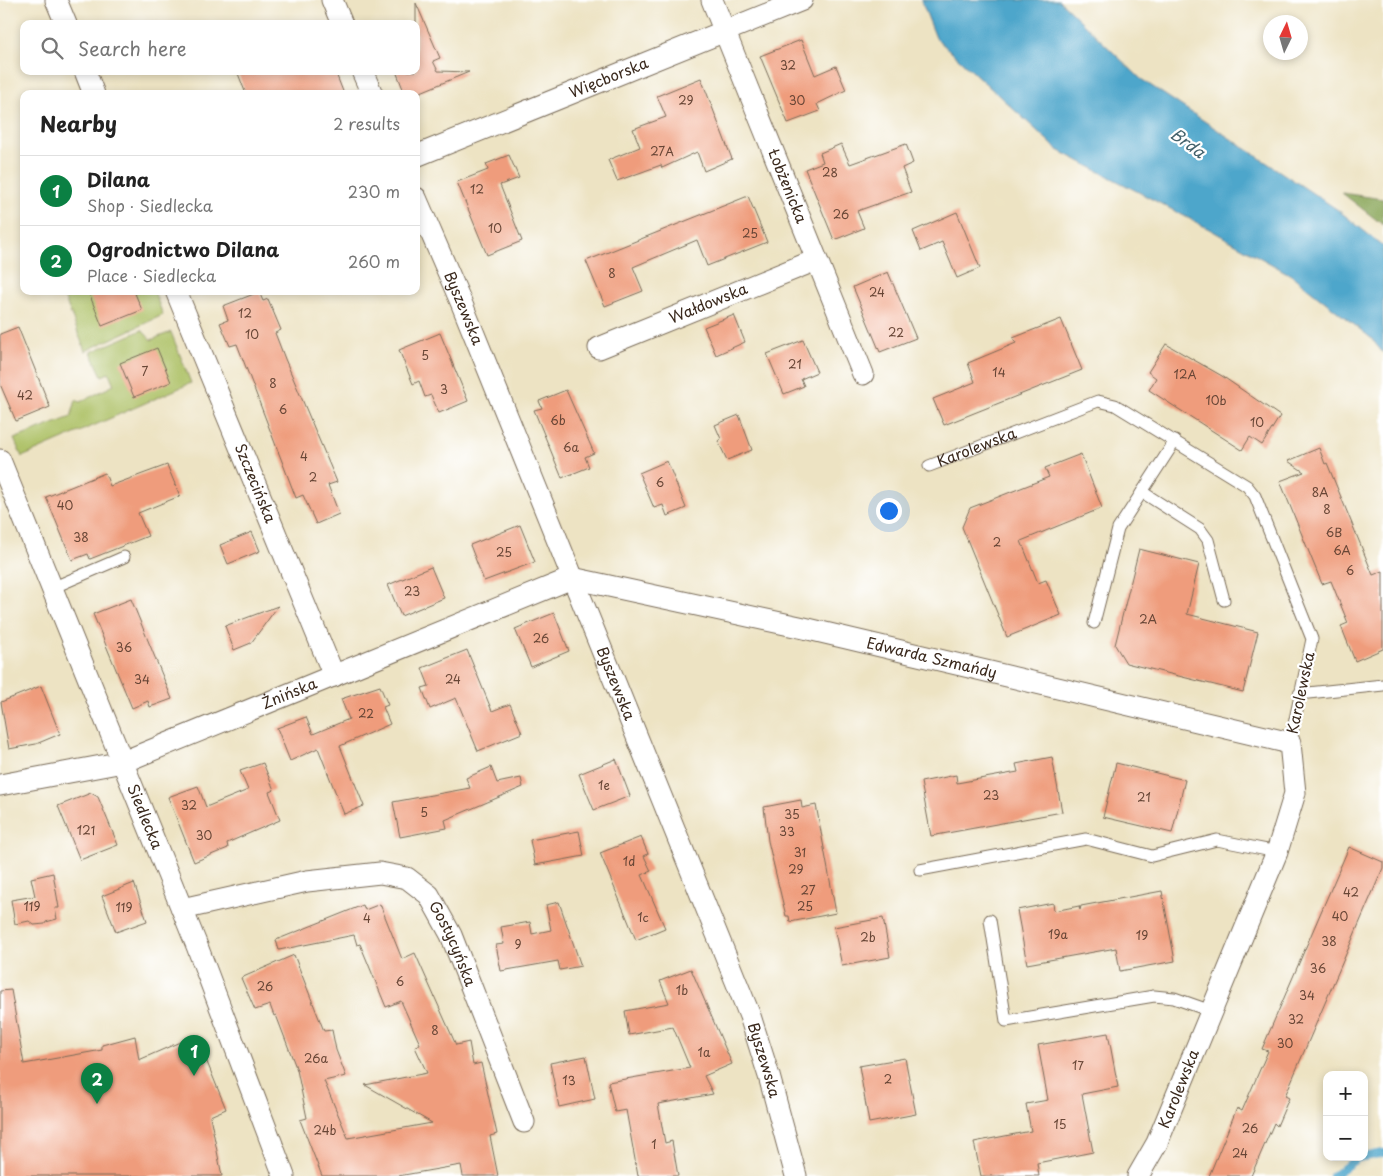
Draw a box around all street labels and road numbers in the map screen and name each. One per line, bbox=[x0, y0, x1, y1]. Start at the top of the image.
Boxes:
street label: Więcborska bbox=[565, 50, 652, 103]
street label: Łobżenicka bbox=[763, 145, 814, 227]
street label: Byszewska bbox=[439, 267, 490, 349]
street label: Wałdowska bbox=[665, 276, 751, 328]
street label: Karolewska bbox=[933, 420, 1020, 472]
street label: Szczecińska bbox=[230, 440, 283, 527]
street label: Edwarda Szmańdy bbox=[865, 630, 1000, 683]
street label: Byszewska bbox=[592, 643, 642, 724]
street label: Karolewska bbox=[1280, 649, 1320, 736]
street label: Żnińska bbox=[258, 671, 321, 714]
street label: Siedlecka bbox=[122, 780, 170, 853]
street label: Gostycyńska bbox=[424, 896, 483, 990]
street label: Byszewska bbox=[743, 1019, 788, 1101]
street label: Karolewska bbox=[1151, 1045, 1204, 1131]

